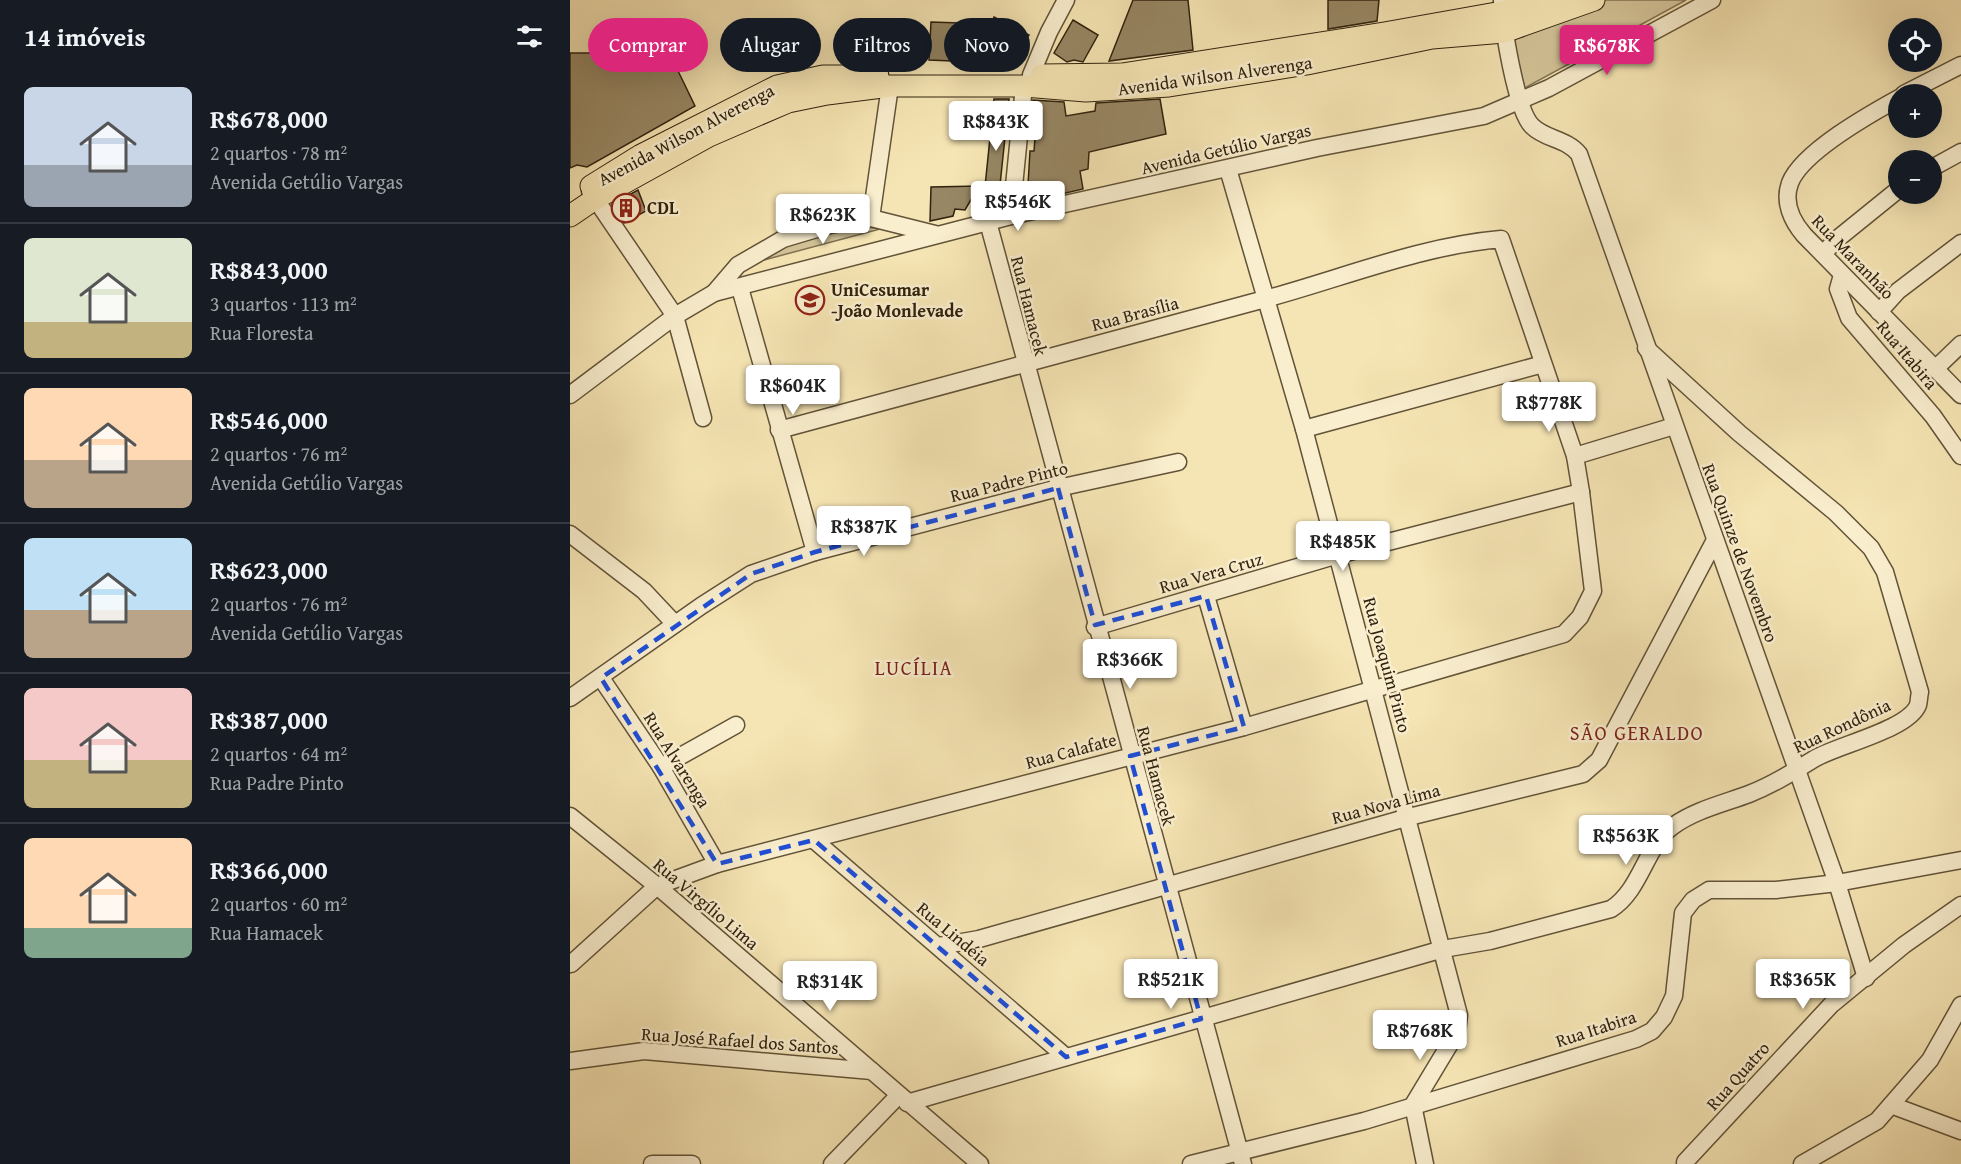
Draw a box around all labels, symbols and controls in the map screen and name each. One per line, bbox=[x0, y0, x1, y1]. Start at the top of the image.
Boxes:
text: 14 imóveis bbox=[24, 17, 146, 56]
chip: Comprar bbox=[588, 18, 708, 72]
chip: Alugar bbox=[720, 18, 821, 72]
chip: Filtros bbox=[833, 18, 932, 72]
chip: Novo bbox=[944, 18, 1030, 72]
map controls bbox=[1888, 18, 1942, 204]
button: locate bbox=[1888, 18, 1942, 72]
icon: filters bbox=[513, 20, 546, 53]
pin: R$678K bbox=[1558, 25, 1656, 76]
text: R$678K bbox=[1574, 30, 1640, 59]
street label: Avenida Wilson Alverenga bbox=[1116, 48, 1314, 103]
street label: Avenida Wilson Alverenga bbox=[593, 76, 779, 193]
button: + bbox=[1888, 84, 1942, 138]
text: R$678,000 bbox=[210, 99, 328, 138]
pin: R$843K bbox=[947, 101, 1045, 152]
text: R$843K bbox=[963, 106, 1029, 135]
icon: home bbox=[72, 111, 144, 183]
street label: Avenida Getúlio Vargas bbox=[1138, 116, 1314, 181]
text: 2 quartos · 78 m² bbox=[210, 138, 347, 167]
button: − bbox=[1888, 150, 1942, 204]
text: Avenida Getúlio Vargas bbox=[210, 167, 403, 196]
pin: R$546K bbox=[969, 181, 1067, 232]
text: R$546K bbox=[985, 186, 1051, 215]
building icon: CDL bbox=[610, 192, 642, 224]
place label: CDL bbox=[647, 194, 679, 221]
pin: R$623K bbox=[774, 194, 872, 245]
text: R$623K bbox=[790, 199, 856, 228]
street label: Rua Maranhão bbox=[1806, 208, 1901, 305]
text: R$843,000 bbox=[210, 250, 328, 289]
street label: Rua Hamacek bbox=[1004, 253, 1055, 359]
icon: home bbox=[72, 262, 144, 334]
place label: UniCesumar -João Monlevade bbox=[831, 276, 964, 324]
school or university icon: UniCesumar -João Monlevade bbox=[794, 284, 826, 316]
text: 3 quartos · 113 m² bbox=[210, 289, 357, 318]
street label: Rua Brasília bbox=[1088, 289, 1182, 338]
street label: Rua Itabira bbox=[1870, 314, 1945, 396]
text: Rua Floresta bbox=[210, 318, 314, 347]
pin: R$604K bbox=[744, 365, 842, 416]
text: R$604K bbox=[760, 370, 826, 399]
pin: R$778K bbox=[1500, 382, 1598, 433]
text: R$778K bbox=[1516, 387, 1582, 416]
text: R$546,000 bbox=[210, 400, 328, 439]
icon: home bbox=[72, 412, 144, 484]
text: 2 quartos · 76 m² bbox=[210, 439, 347, 468]
street label: Rua Padre Pinto bbox=[947, 454, 1071, 509]
street label: Rua Quinze de Novembro bbox=[1696, 460, 1785, 646]
text: Avenida Getúlio Vargas bbox=[210, 468, 403, 497]
pin: R$387K bbox=[815, 506, 913, 557]
text: R$387K bbox=[831, 511, 897, 540]
pin: R$485K bbox=[1294, 521, 1392, 572]
text: R$485K bbox=[1310, 526, 1376, 555]
street label: Rua Vera Cruz bbox=[1156, 545, 1266, 600]
text: R$623,000 bbox=[210, 550, 328, 589]
icon: home bbox=[72, 562, 144, 634]
text: 2 quartos · 76 m² bbox=[210, 589, 347, 618]
street label: Rua Joaquim Pinto bbox=[1356, 594, 1419, 736]
text: Avenida Getúlio Vargas bbox=[210, 618, 403, 647]
pin: R$366K bbox=[1081, 639, 1179, 690]
text: R$366K bbox=[1097, 644, 1163, 673]
district label: LUCÍLIA bbox=[875, 653, 953, 682]
street label: Rua Rondônia bbox=[1789, 691, 1895, 760]
text: R$387,000 bbox=[210, 700, 328, 739]
street label: Rua Alvarenga bbox=[637, 706, 718, 813]
icon: home bbox=[72, 712, 144, 784]
district label: SÃO GERALDO bbox=[1570, 718, 1704, 747]
street label: Rua Hamacek bbox=[1130, 723, 1183, 829]
street label: Rua Calafate bbox=[1022, 725, 1120, 776]
text: 2 quartos · 64 m² bbox=[210, 739, 347, 768]
text: Rua Padre Pinto bbox=[210, 768, 344, 797]
street label: Rua Nova Lima bbox=[1329, 776, 1444, 831]
pin: R$563K bbox=[1577, 815, 1675, 866]
text: R$563K bbox=[1593, 820, 1659, 849]
text: R$366,000 bbox=[210, 850, 328, 889]
street label: Rua Virgílio Lima bbox=[647, 851, 766, 956]
icon: home bbox=[72, 862, 144, 934]
text: 2 quartos · 60 m² bbox=[210, 889, 347, 918]
street label: Rua Lindéia bbox=[911, 895, 996, 973]
text: Rua Hamacek bbox=[210, 918, 323, 947]
pin: R$521K bbox=[1122, 959, 1220, 1010]
pin: R$365K bbox=[1754, 959, 1852, 1010]
pin: R$314K bbox=[781, 961, 879, 1012]
text: R$521K bbox=[1138, 964, 1204, 993]
text: R$365K bbox=[1770, 964, 1836, 993]
text: R$314K bbox=[797, 966, 863, 995]
street label: Rua Itabira bbox=[1552, 1003, 1640, 1054]
pin: R$768K bbox=[1371, 1010, 1469, 1061]
text: R$768K bbox=[1387, 1015, 1453, 1044]
street label: Rua José Rafael dos Santos bbox=[641, 1020, 840, 1061]
street label: Rua Quatro bbox=[1699, 1035, 1776, 1116]

